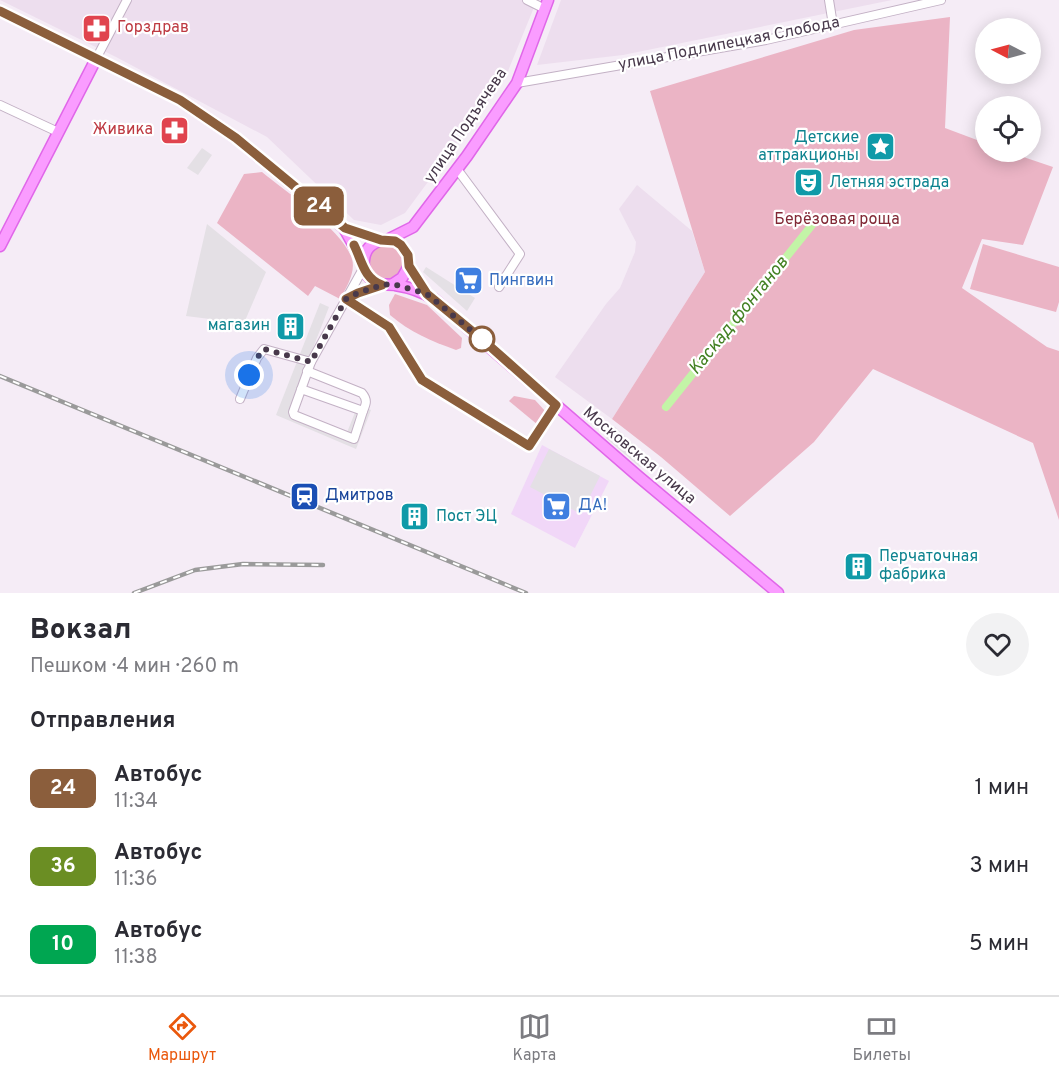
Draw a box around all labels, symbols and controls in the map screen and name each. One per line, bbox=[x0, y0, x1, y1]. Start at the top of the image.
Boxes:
pharmacy icon: Горздрав bbox=[80, 12, 112, 44]
street label: улица Подлипецкая Слобода bbox=[617, 13, 841, 75]
place label: Горздрав bbox=[117, 18, 189, 38]
north arrow bbox=[975, 18, 1041, 84]
map controls bbox=[975, 18, 1041, 162]
street label: улица Подъячева bbox=[420, 65, 512, 187]
button: locate bbox=[975, 96, 1041, 162]
pharmacy icon: Живика bbox=[158, 114, 190, 146]
place label: Живика bbox=[92, 120, 153, 140]
place label: Детские аттракционы bbox=[758, 128, 859, 166]
place icon: Детские аттракционы bbox=[864, 131, 896, 163]
theatre icon: Летняя эстрада bbox=[792, 167, 824, 199]
place label: Летняя эстрада bbox=[829, 173, 949, 193]
line badge: 24 bbox=[292, 186, 346, 226]
text: 24 bbox=[306, 193, 332, 220]
park label: Берёзовая роща bbox=[774, 210, 900, 230]
water label: Каскад фонтанов bbox=[684, 252, 794, 380]
supermarket icon: Пингвин bbox=[452, 265, 484, 297]
place label: Пингвин bbox=[489, 271, 554, 291]
building icon: магазин bbox=[275, 310, 307, 342]
place label: магазин bbox=[208, 316, 270, 336]
unlabelled marker bbox=[469, 326, 495, 352]
your location bbox=[234, 360, 264, 390]
street label: Московская улица bbox=[578, 403, 700, 509]
station icon: Дмитров bbox=[288, 480, 320, 512]
place label: Дмитров bbox=[325, 486, 394, 506]
supermarket icon: ДА! bbox=[541, 490, 573, 522]
place label: ДА! bbox=[578, 496, 607, 516]
building icon: Пост ЭЦ bbox=[399, 501, 431, 533]
place label: Пост ЭЦ bbox=[436, 507, 497, 527]
place label: Перчаточная фабрика bbox=[879, 547, 978, 585]
building icon: Перчаточная фабрика bbox=[842, 550, 874, 582]
text: Вокзал bbox=[30, 613, 131, 649]
button: heart bbox=[966, 613, 1029, 676]
text: Пешком · 4 мин · 260 m bbox=[30, 654, 239, 680]
text: Отправления bbox=[30, 708, 175, 735]
text: Автобус bbox=[114, 762, 202, 789]
text: 24 bbox=[50, 775, 76, 802]
text: 1 мин bbox=[975, 775, 1029, 802]
text: 11:34 bbox=[114, 789, 158, 815]
text: Автобус bbox=[114, 840, 202, 867]
text: 36 bbox=[50, 853, 76, 880]
text: 3 мин bbox=[970, 853, 1029, 880]
text: 11:36 bbox=[114, 867, 157, 893]
text: Автобус bbox=[114, 918, 202, 945]
text: 10 bbox=[52, 931, 74, 958]
text: 5 мин bbox=[969, 931, 1029, 958]
text: 11:38 bbox=[114, 945, 158, 971]
tab: Маршрут bbox=[148, 1010, 216, 1066]
tab: Карта bbox=[512, 1010, 556, 1066]
tab: Билеты bbox=[852, 1010, 911, 1066]

